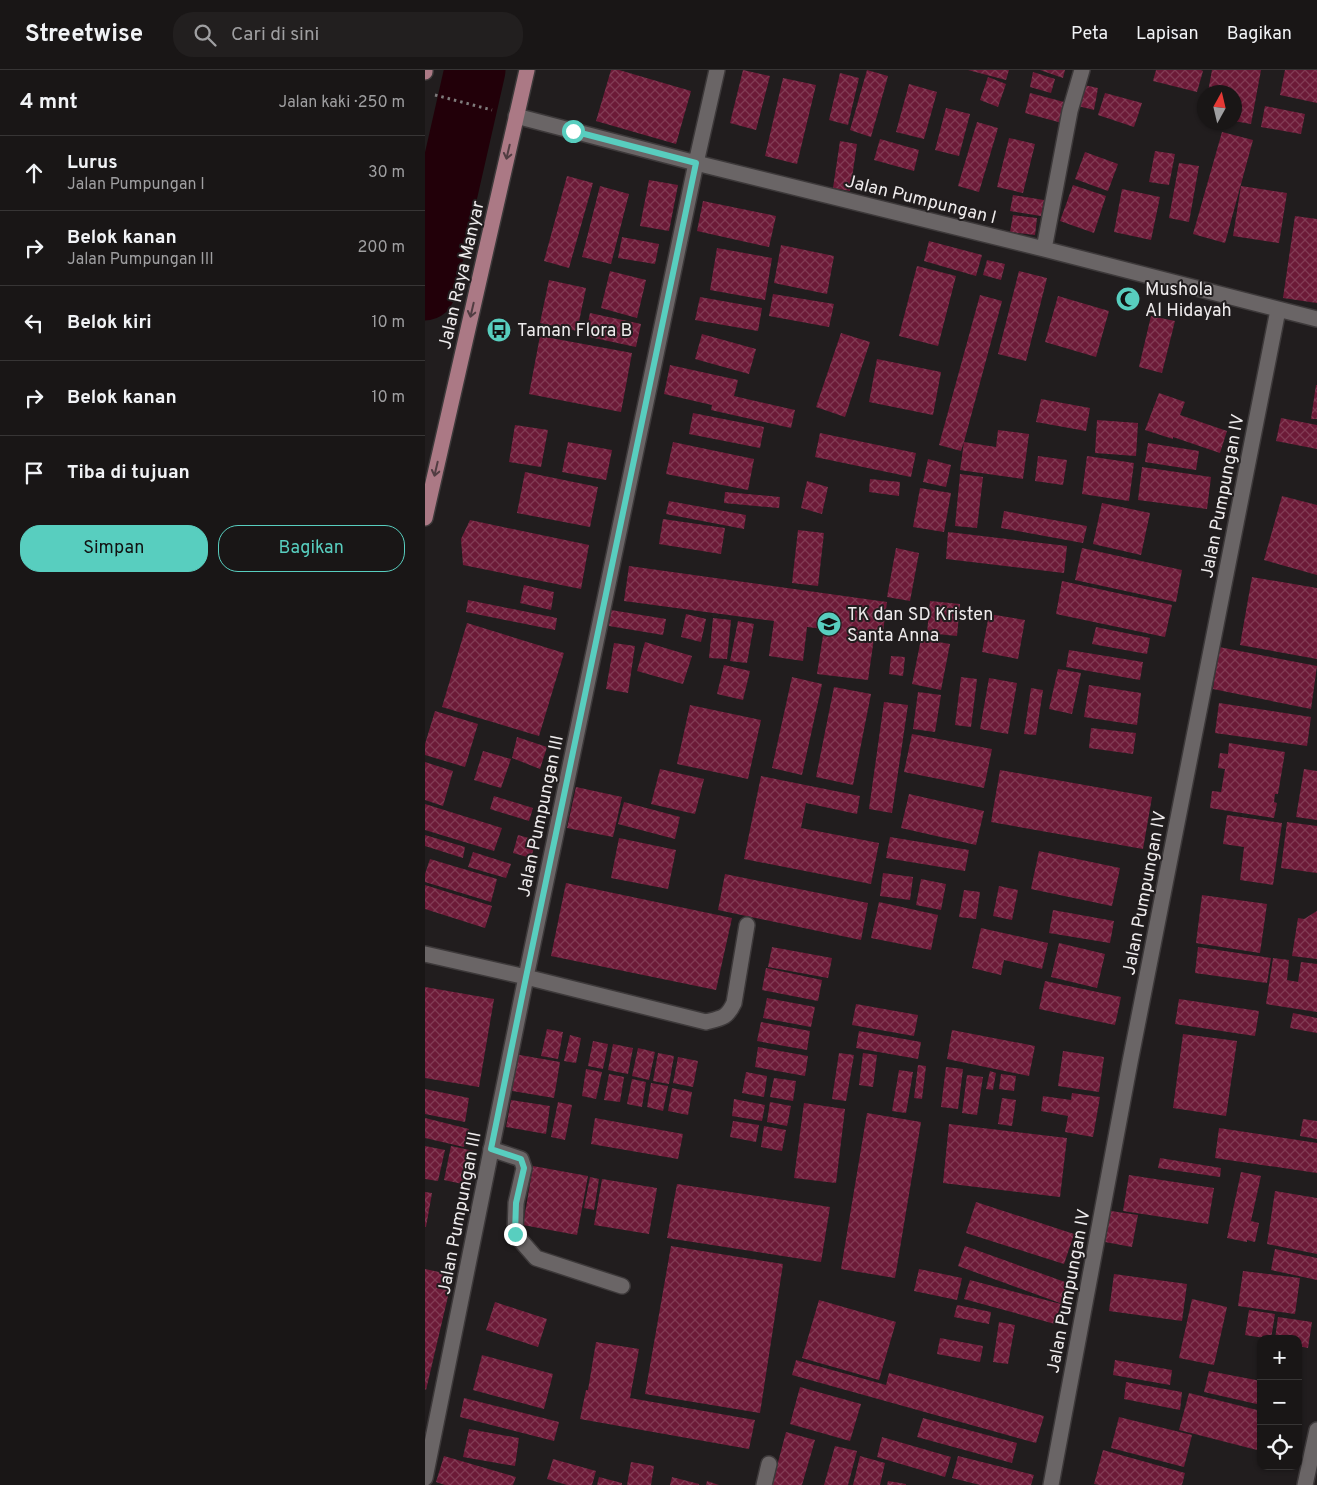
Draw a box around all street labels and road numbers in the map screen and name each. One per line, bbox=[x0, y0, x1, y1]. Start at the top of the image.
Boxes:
street label: Jalan Pumpungan I bbox=[843, 171, 999, 230]
street label: Jalan Raya Manyar bbox=[434, 199, 491, 352]
street label: Jalan Pumpungan IV bbox=[1196, 412, 1251, 580]
street label: Jalan Pumpungan III bbox=[513, 733, 570, 899]
street label: Jalan Pumpungan IV bbox=[1118, 809, 1173, 977]
street label: Jalan Pumpungan III bbox=[433, 1130, 488, 1297]
street label: Jalan Pumpungan IV bbox=[1042, 1207, 1097, 1375]

